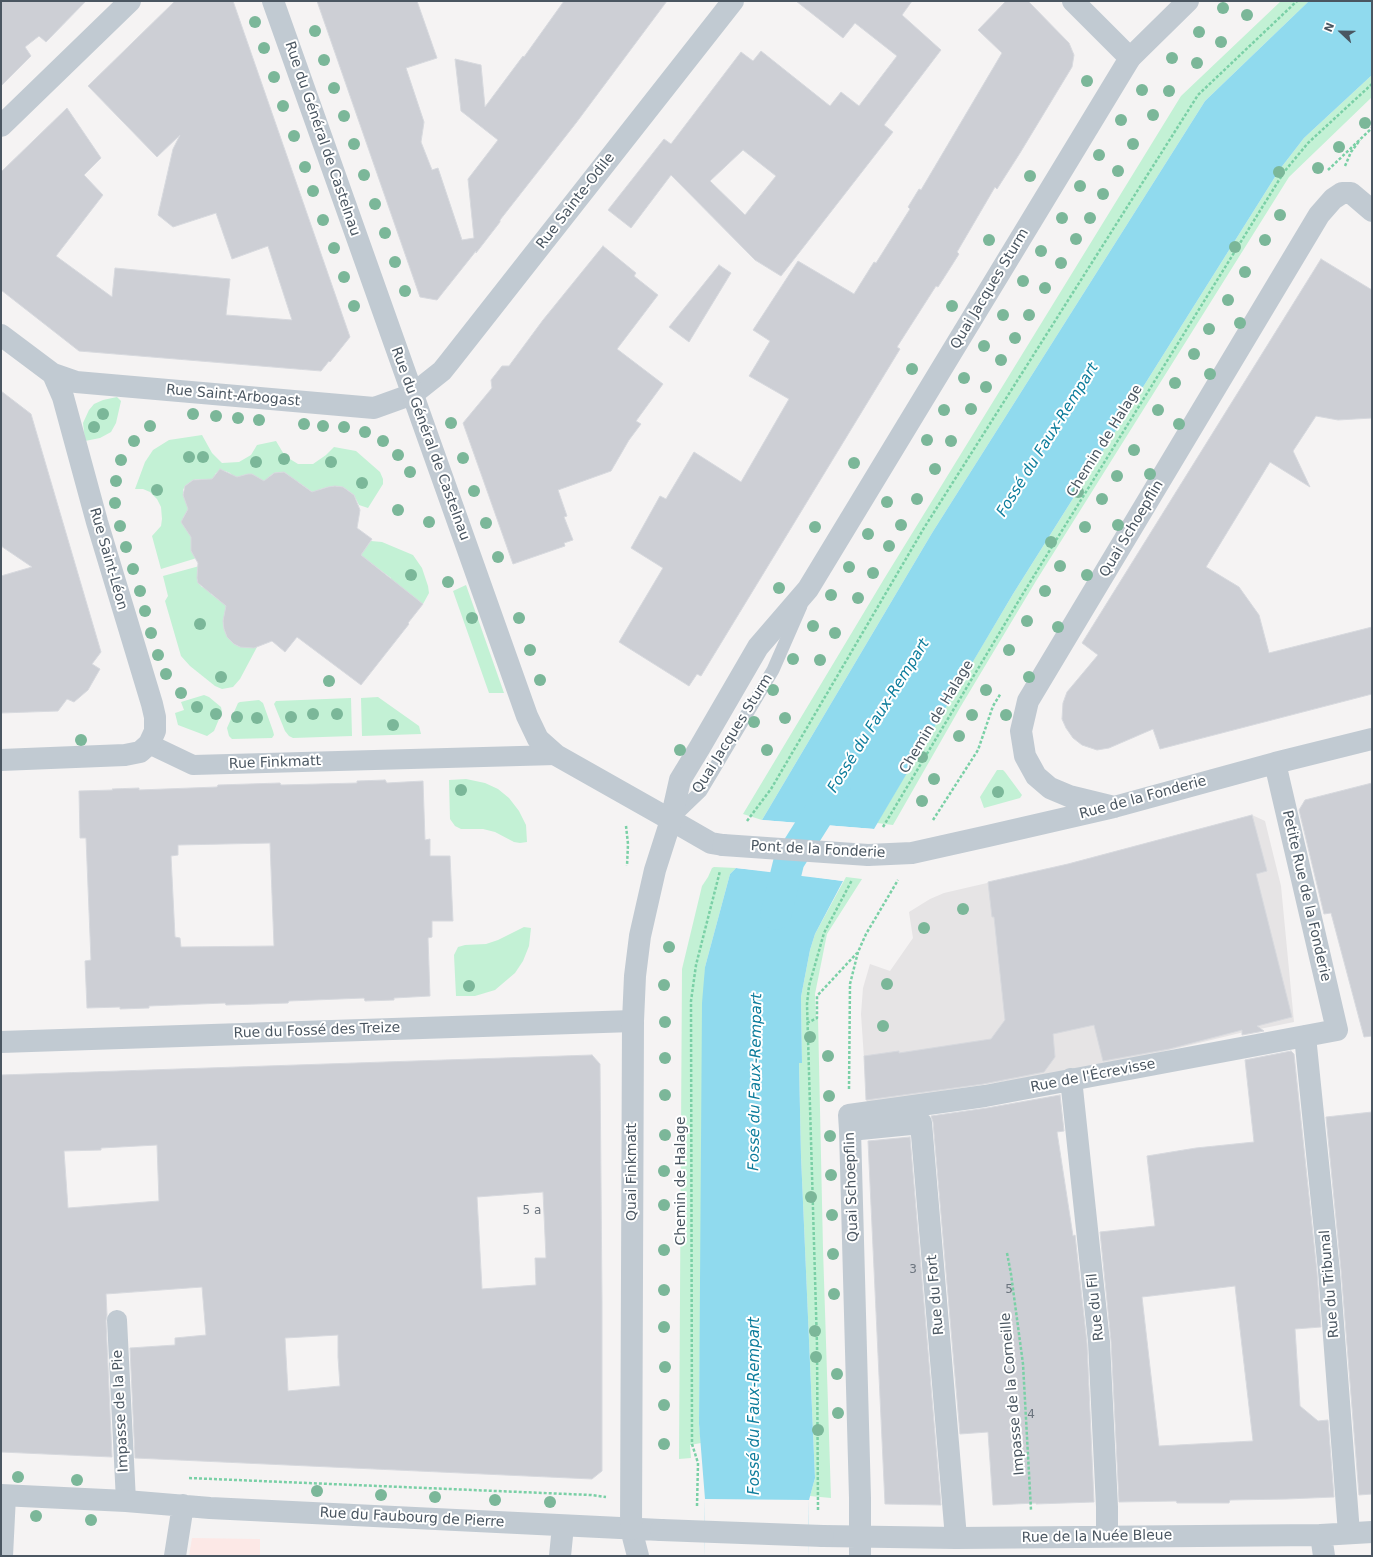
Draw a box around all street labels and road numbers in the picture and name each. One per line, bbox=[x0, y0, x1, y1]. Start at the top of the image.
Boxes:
street label: Rue du Général de Castelnau bbox=[281, 39, 363, 239]
street label: Rue Sainte-Odile bbox=[533, 150, 619, 252]
street label: Quai Jacques Sturm bbox=[947, 226, 1033, 352]
street label: Rue du Général de Castelnau bbox=[387, 345, 473, 543]
street label: Rue Saint-Arbogast bbox=[165, 382, 301, 410]
street label: Chemin de Halage bbox=[1064, 382, 1146, 500]
street label: Quai Schoepflin bbox=[1096, 478, 1168, 580]
street label: Rue Saint-Léon bbox=[85, 506, 131, 612]
street label: Chemin de Halage bbox=[897, 657, 977, 777]
street label: Quai Jacques Sturm bbox=[689, 671, 777, 797]
street label: Rue Finkmatt bbox=[229, 753, 321, 773]
street label: Rue de la Fonderie bbox=[1078, 773, 1208, 823]
street label: Petite Rue de la Fonderie bbox=[1278, 809, 1334, 983]
street label: Pont de la Fonderie bbox=[750, 838, 886, 862]
street label: Rue du Fossé des Treize bbox=[233, 1020, 401, 1042]
street label: Rue de l'Écrevisse bbox=[1029, 1056, 1157, 1096]
street label: Chemin de Halage bbox=[673, 1116, 689, 1246]
street label: Quai Finkmatt bbox=[624, 1123, 640, 1221]
street label: Quai Schoepflin bbox=[842, 1132, 862, 1242]
street label: Rue du Tribunal bbox=[1317, 1229, 1343, 1339]
street label: Rue du Fort bbox=[924, 1254, 948, 1336]
street label: Rue du Fil bbox=[1084, 1272, 1108, 1342]
street label: Impasse de la Corneille bbox=[998, 1312, 1028, 1476]
street label: Impasse de la Pie bbox=[109, 1349, 133, 1473]
street label: Rue du Faubourg de Pierre bbox=[319, 1505, 505, 1531]
street label: Rue de la Nuée Bleue bbox=[1022, 1527, 1172, 1547]

